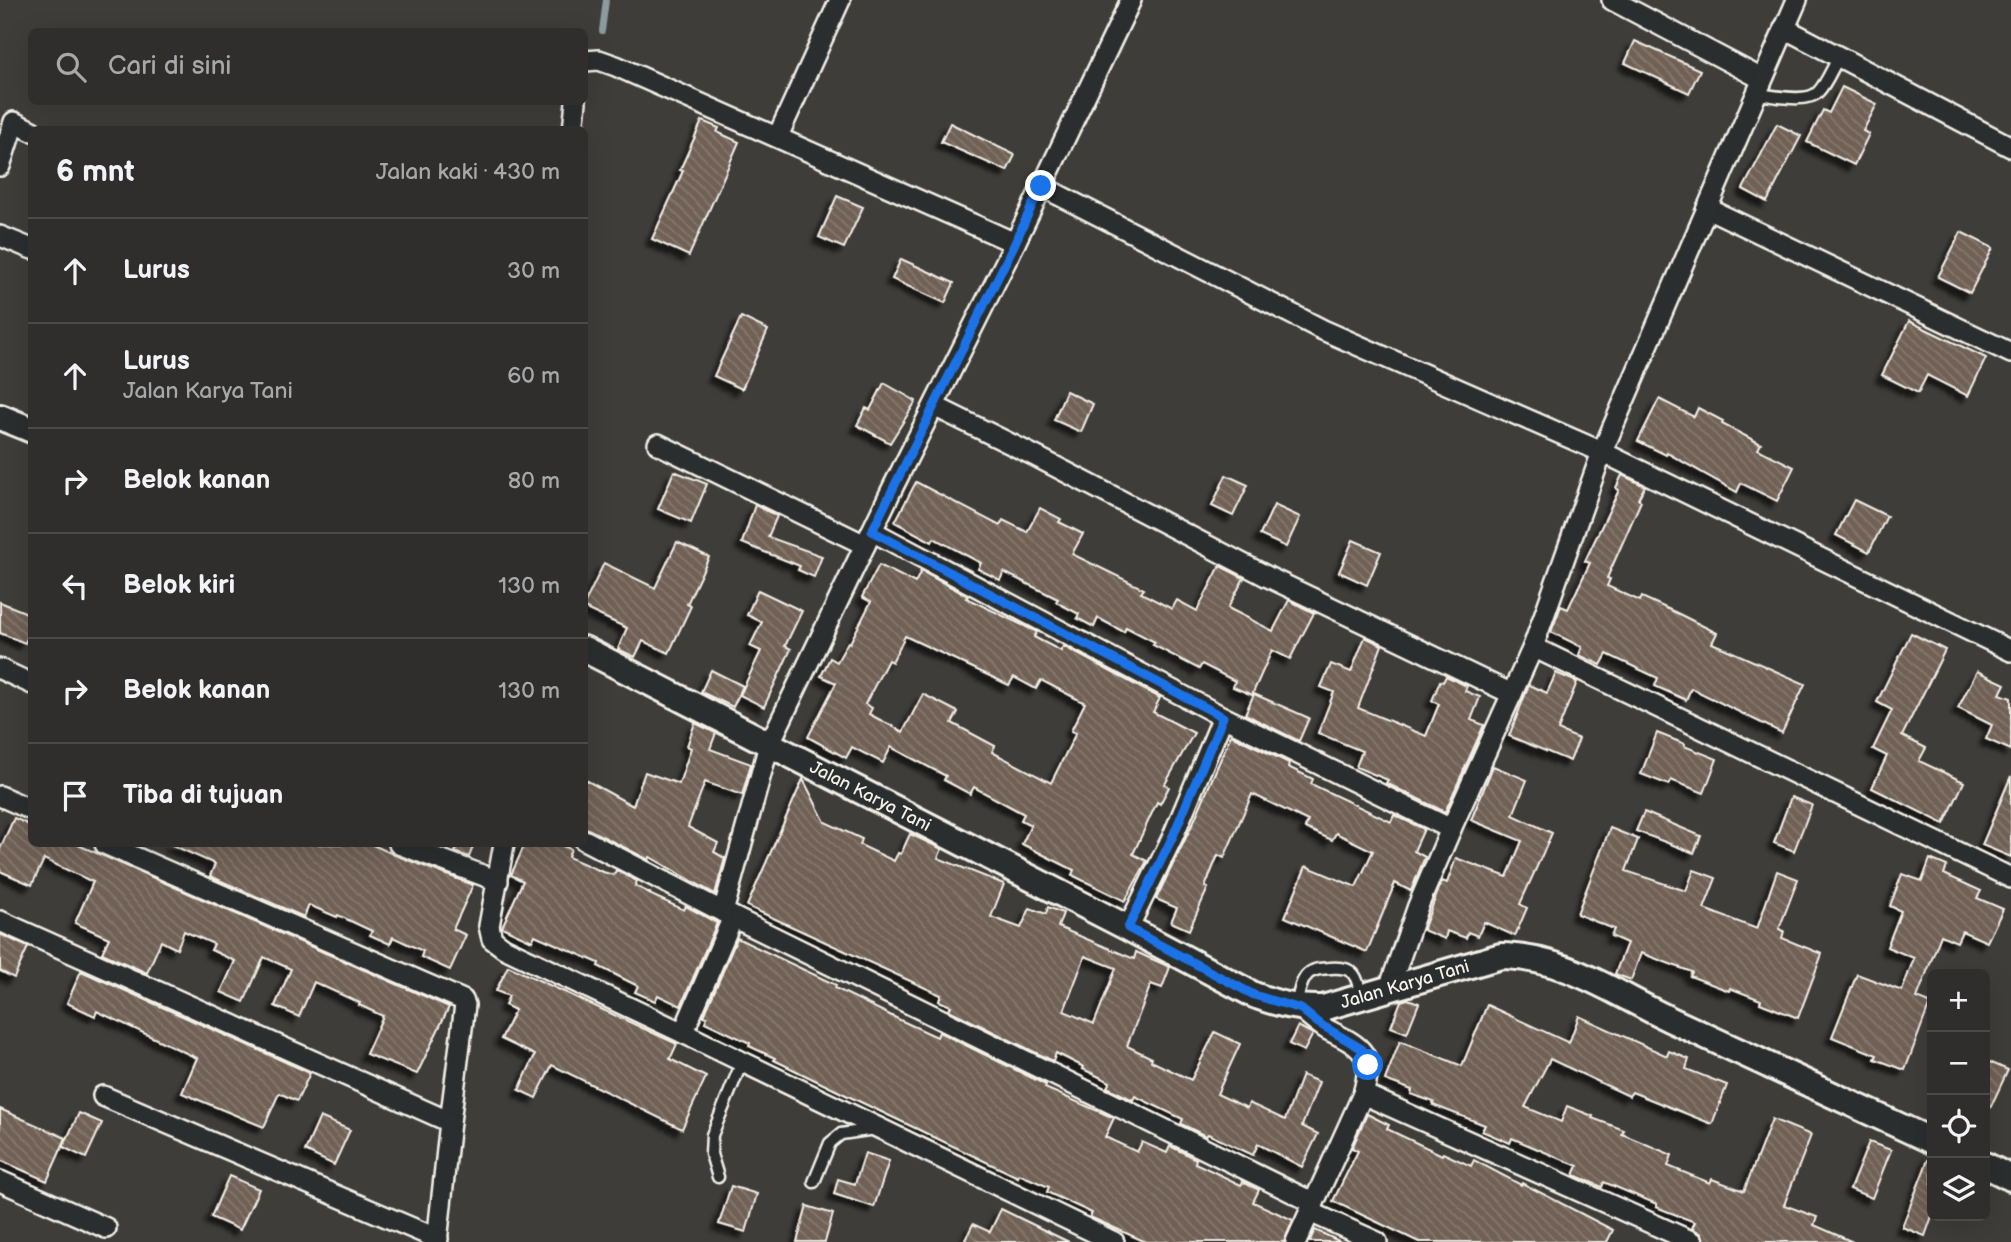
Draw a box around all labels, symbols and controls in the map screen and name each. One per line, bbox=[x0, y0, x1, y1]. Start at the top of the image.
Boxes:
search box bbox=[28, 28, 588, 105]
icon: search bbox=[52, 48, 90, 86]
text: Cari di sini bbox=[108, 51, 231, 82]
text: 6 mnt bbox=[56, 154, 135, 190]
text: Jalan kaki · 430 m bbox=[376, 158, 560, 186]
route end bbox=[1025, 170, 1056, 201]
icon: ahead bbox=[56, 252, 94, 290]
text: Lurus bbox=[123, 255, 190, 286]
text: 30 m bbox=[507, 257, 560, 285]
text: Lurus bbox=[123, 346, 190, 377]
icon: ahead bbox=[56, 357, 94, 395]
text: 60 m bbox=[507, 362, 560, 390]
text: Jalan Karya Tani bbox=[123, 377, 293, 405]
icon: right bbox=[56, 462, 94, 500]
text: Belok kanan bbox=[123, 465, 270, 496]
text: 80 m bbox=[508, 467, 560, 495]
icon: left bbox=[56, 567, 94, 605]
text: Belok kiri bbox=[123, 570, 235, 601]
text: 130 m bbox=[498, 572, 560, 600]
icon: right bbox=[56, 672, 94, 710]
text: Belok kanan bbox=[123, 675, 270, 706]
text: 130 m bbox=[498, 677, 560, 705]
street label: Jalan Karya Tani bbox=[807, 756, 935, 836]
icon: arrive bbox=[56, 777, 94, 815]
text: Tiba di tujuan bbox=[123, 780, 283, 811]
street label: Jalan Karya Tani bbox=[1338, 955, 1472, 1013]
map controls bbox=[1927, 969, 1990, 1221]
button: + bbox=[1927, 969, 1990, 1032]
button: − bbox=[1927, 1032, 1990, 1095]
route start bbox=[1352, 1049, 1383, 1080]
button: locate bbox=[1927, 1095, 1990, 1158]
button: layers bbox=[1927, 1158, 1990, 1221]

